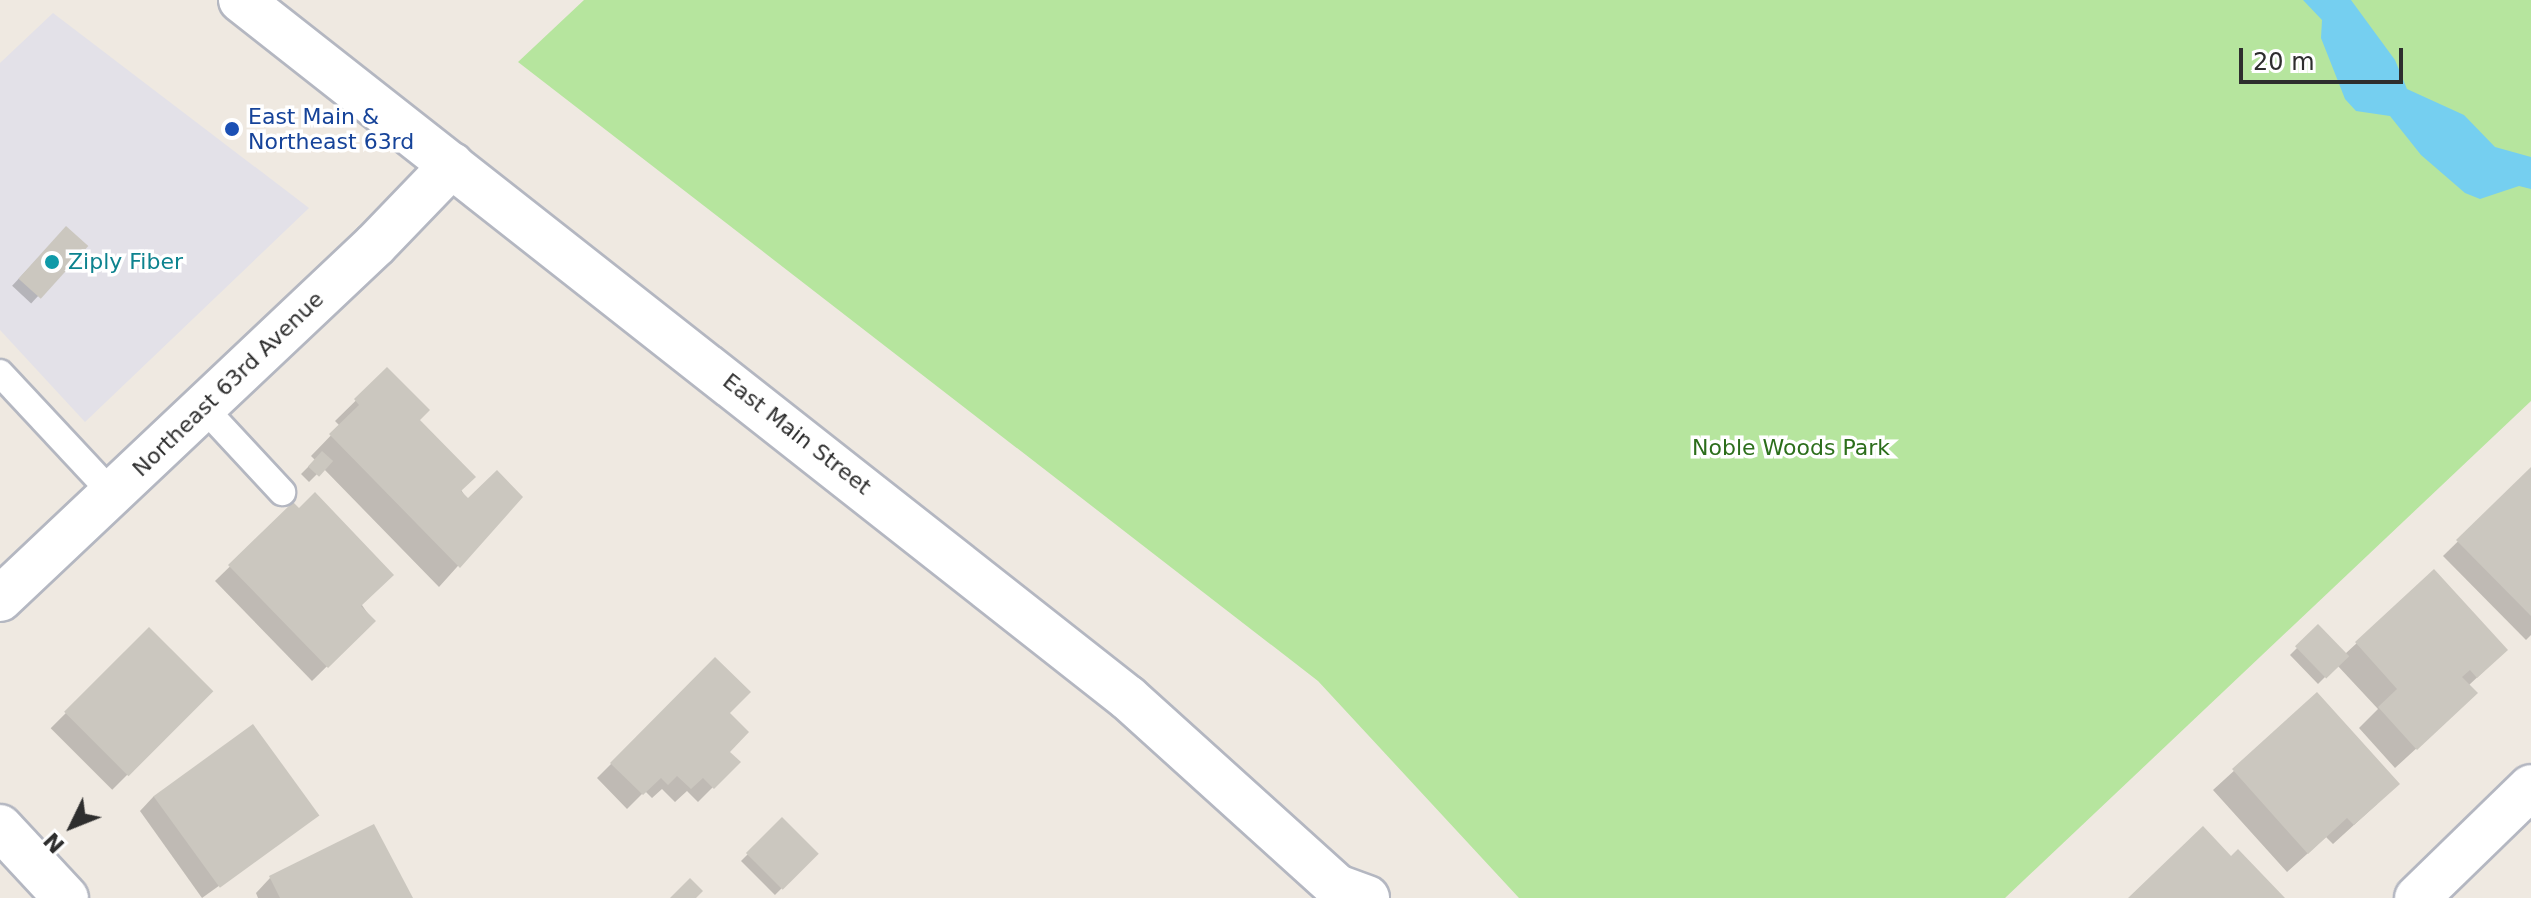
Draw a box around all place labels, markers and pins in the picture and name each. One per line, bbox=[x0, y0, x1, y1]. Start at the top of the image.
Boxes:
place label: East Main & Northeast 63rd bbox=[248, 103, 414, 154]
marker: East Main & Northeast 63rd bbox=[223, 120, 241, 138]
place label: Ziply Fiber bbox=[68, 249, 183, 275]
marker: Ziply Fiber bbox=[43, 253, 61, 271]

